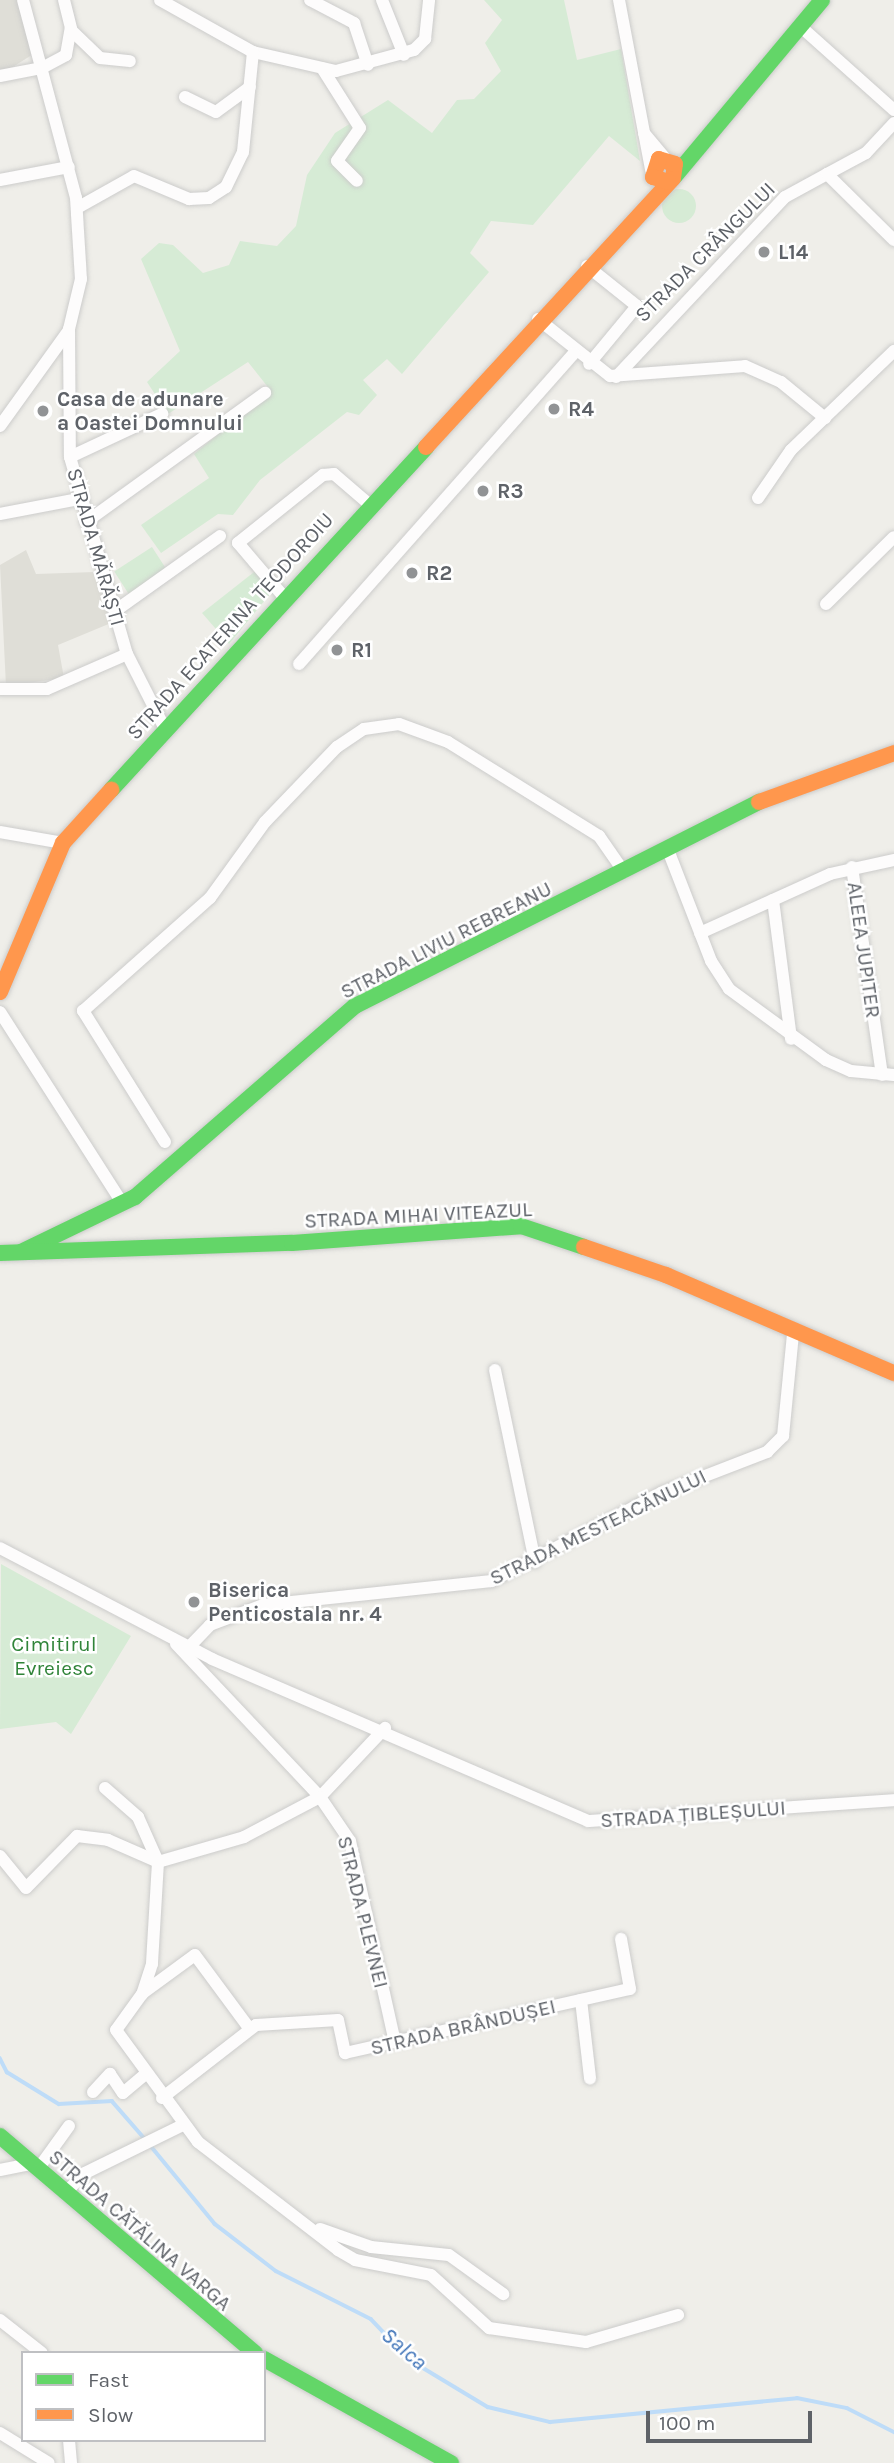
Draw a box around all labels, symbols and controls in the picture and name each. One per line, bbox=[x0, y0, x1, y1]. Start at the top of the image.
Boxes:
street label: STRADA CRÂNGULUI bbox=[630, 177, 780, 327]
place label: L14 bbox=[778, 239, 808, 265]
marker: L14 bbox=[756, 244, 772, 260]
place label: Casa de adunare a Oastei Domnului bbox=[57, 386, 243, 436]
place label: R4 bbox=[568, 396, 594, 422]
marker: R4 bbox=[546, 401, 562, 417]
marker: Casa de adunare a Oastei Domnului bbox=[35, 403, 51, 419]
street label: STRADA MĂRĂȘTI bbox=[61, 465, 131, 629]
place label: R3 bbox=[497, 478, 524, 504]
marker: R3 bbox=[475, 483, 491, 499]
street label: STRADA ECATERINA TEODOROIU bbox=[121, 507, 339, 745]
place label: R2 bbox=[426, 560, 452, 586]
marker: R2 bbox=[404, 565, 420, 581]
place label: R1 bbox=[351, 637, 372, 663]
marker: R1 bbox=[329, 642, 345, 658]
street label: STRADA LIVIU REBREANU bbox=[336, 876, 556, 1004]
street label: ALEEA JUPITER bbox=[842, 880, 886, 1020]
street label: STRADA MIHAI VITEAZUL bbox=[304, 1196, 532, 1234]
street label: STRADA MESTEACĂNULUI bbox=[485, 1463, 711, 1591]
place label: Biserica Penticostala nr. 4 bbox=[208, 1577, 382, 1627]
marker: Biserica Penticostala nr. 4 bbox=[186, 1594, 202, 1610]
park label: Cimitirul Evreiesc bbox=[11, 1631, 97, 1681]
street label: STRADA ȚIBLEȘULUI bbox=[599, 1795, 787, 1833]
street label: STRADA PLEVNEI bbox=[332, 1833, 394, 1991]
street label: STRADA BRÂNDUȘEI bbox=[368, 1993, 558, 2061]
street label: STRADA CĂTĂLINA VARGA bbox=[44, 2144, 236, 2316]
water label: Salca bbox=[375, 2321, 433, 2377]
legend bbox=[21, 2351, 266, 2442]
text: Fast bbox=[88, 2368, 129, 2392]
scale bar bbox=[649, 2396, 815, 2440]
text: Slow bbox=[88, 2403, 133, 2427]
text: 100 m bbox=[659, 2411, 716, 2435]

